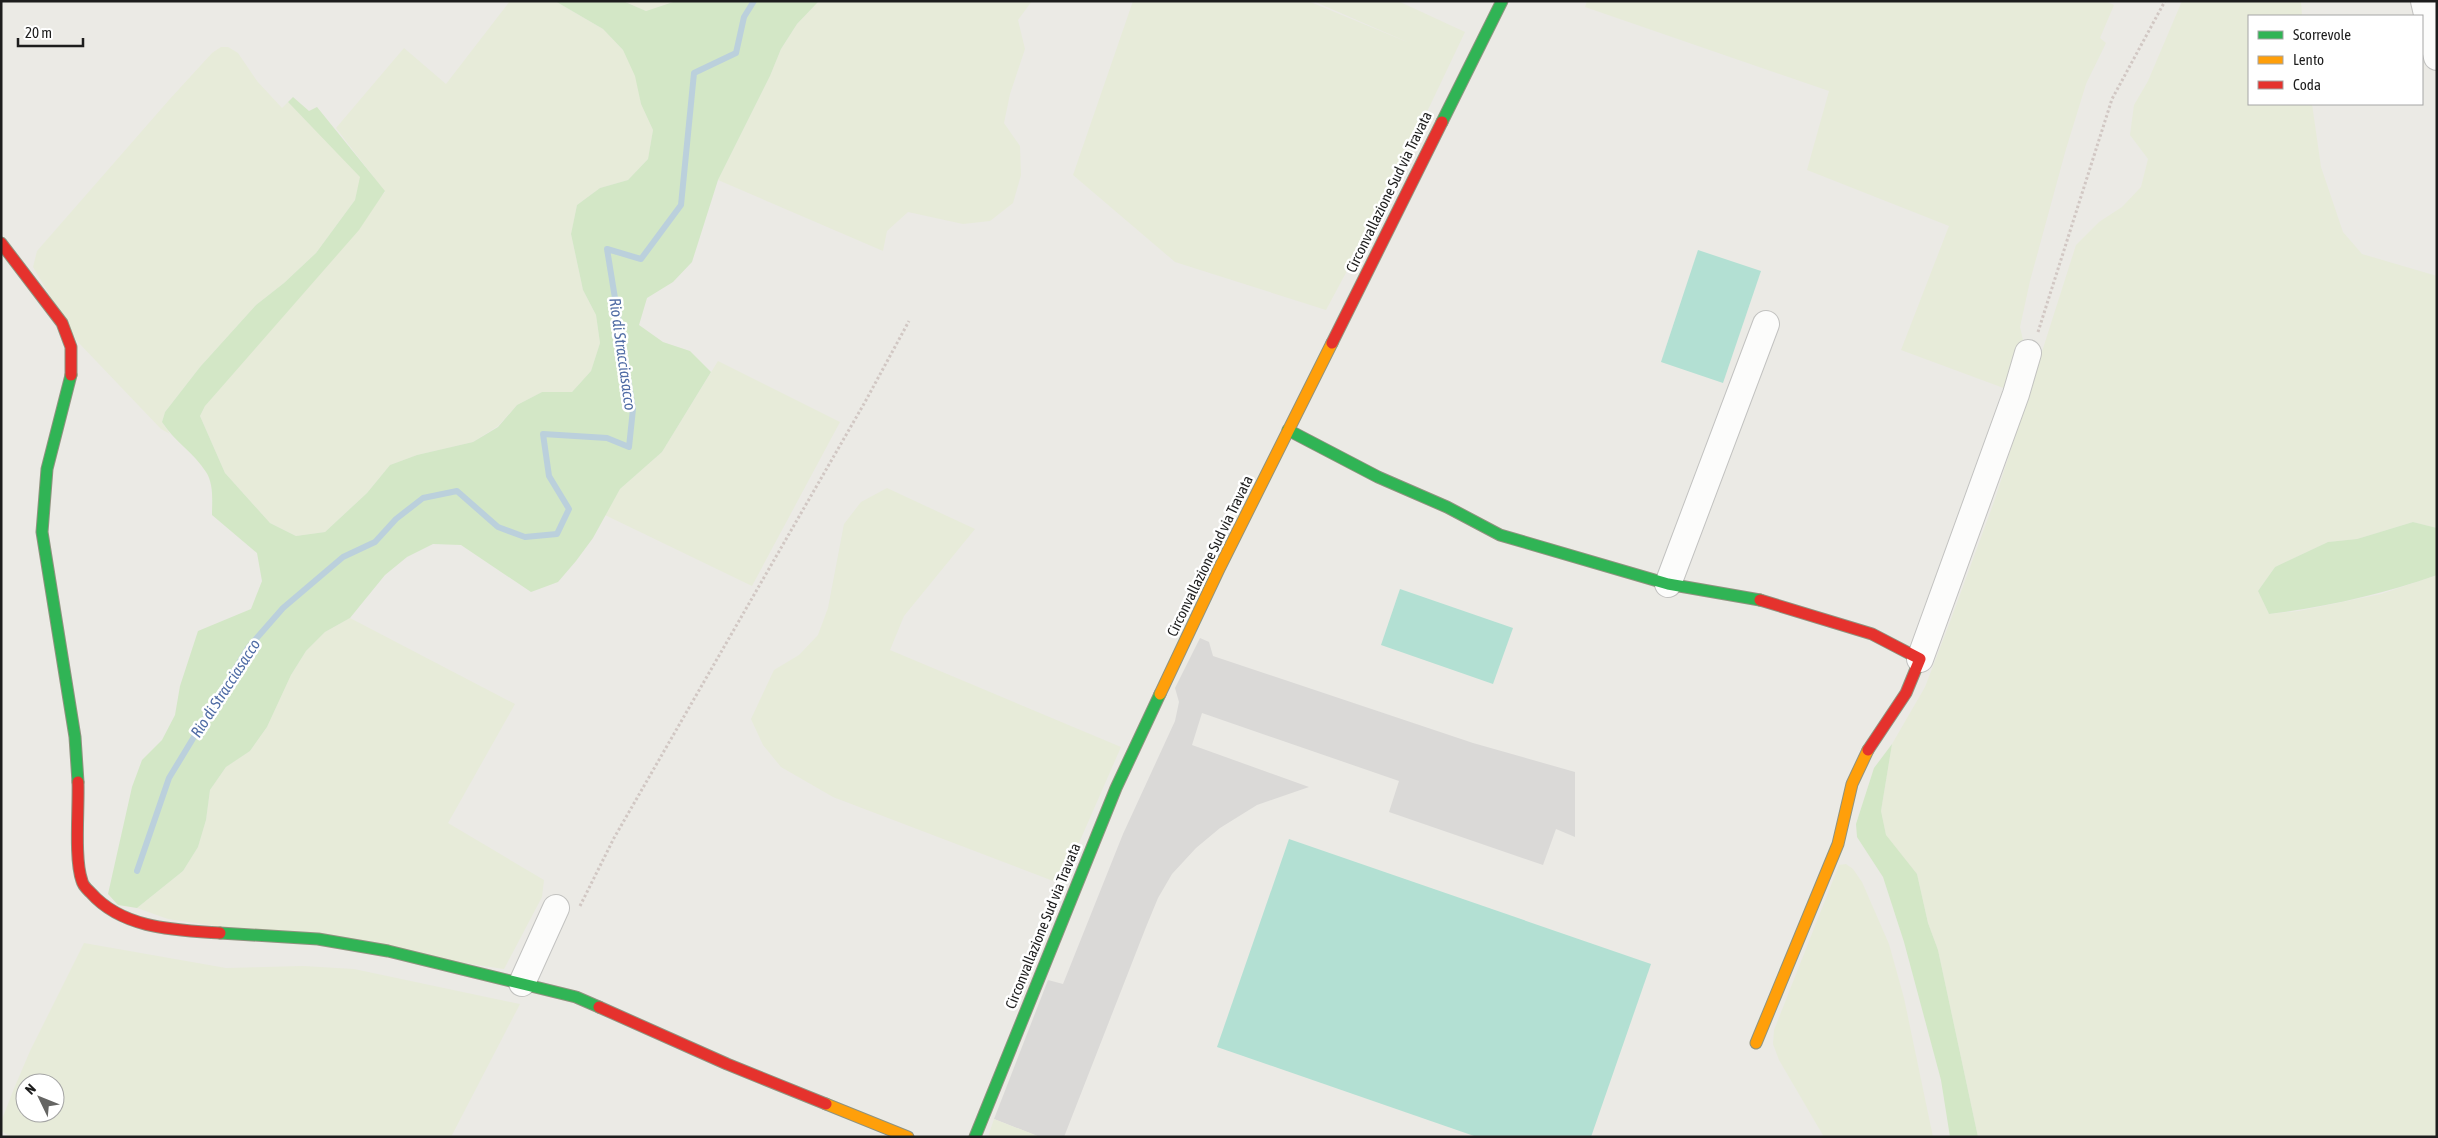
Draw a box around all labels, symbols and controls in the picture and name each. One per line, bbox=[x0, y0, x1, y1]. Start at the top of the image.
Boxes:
scale bar bbox=[18, 15, 82, 47]
legend bbox=[2248, 15, 2423, 105]
text: 20 m bbox=[25, 24, 52, 41]
text: Scorrevole bbox=[2293, 26, 2351, 43]
text: Lento bbox=[2293, 51, 2324, 68]
text: Coda bbox=[2293, 76, 2321, 93]
street label: Circonvallazione Sud via Travata bbox=[1342, 109, 1435, 275]
water label: Rio di Stracciasacco bbox=[606, 297, 640, 411]
street label: Circonvallazione Sud via Travata bbox=[1163, 473, 1256, 639]
water label: Rio di Stracciasacco bbox=[187, 636, 263, 740]
street label: Circonvallazione Sud via Travata bbox=[1002, 841, 1084, 1011]
north arrow bbox=[15, 1073, 65, 1123]
text: N bbox=[22, 1081, 39, 1098]

